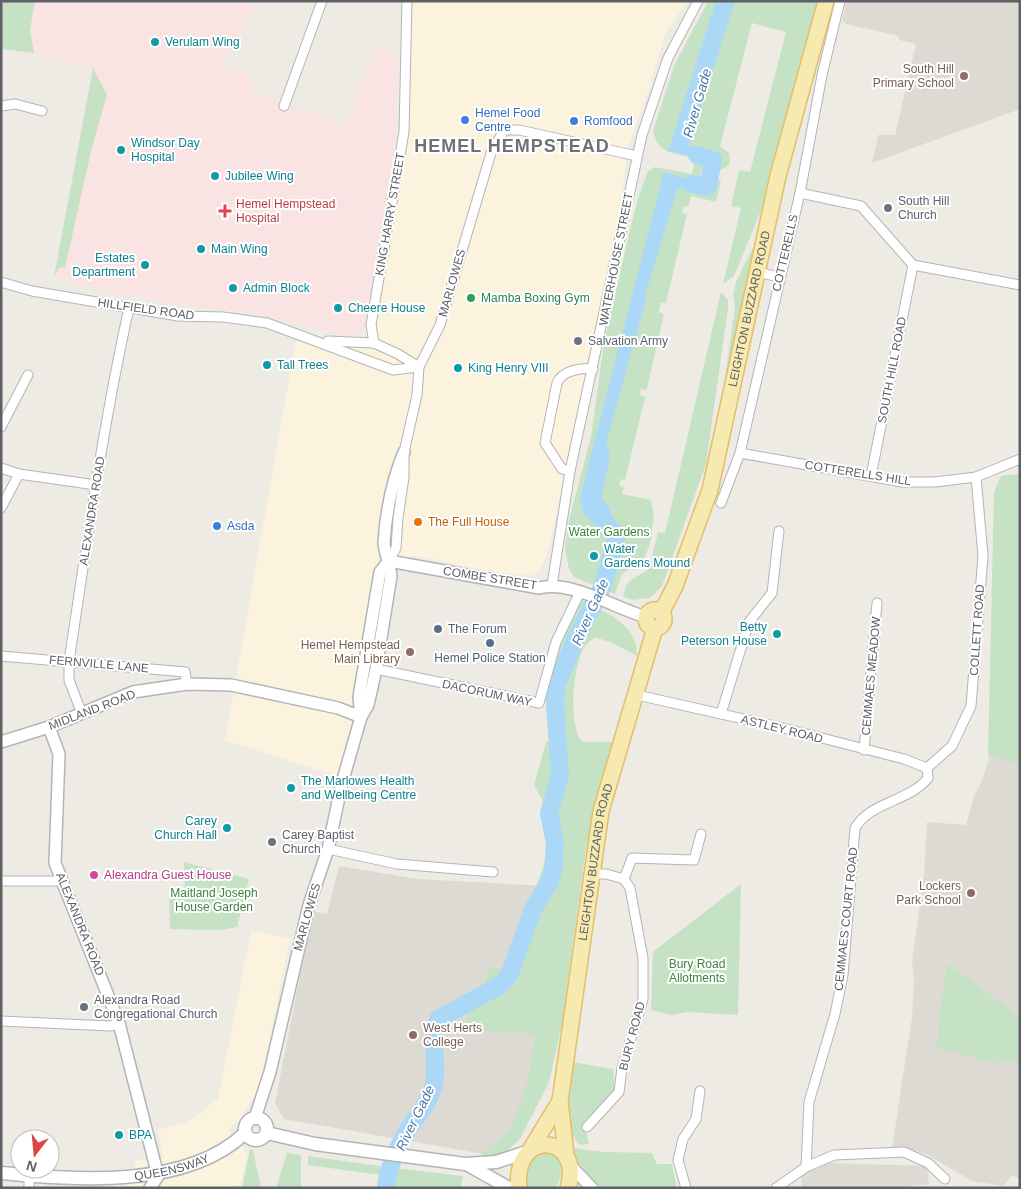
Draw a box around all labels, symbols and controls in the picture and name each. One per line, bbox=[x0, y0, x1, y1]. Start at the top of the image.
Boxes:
place label: Verulam Wing bbox=[165, 35, 240, 49]
marker: Verulam Wing bbox=[149, 36, 161, 48]
place label: South Hill Primary School bbox=[873, 62, 954, 90]
water label: River Gade bbox=[680, 67, 715, 139]
marker: South Hill Primary School bbox=[958, 70, 970, 82]
place label: Hemel Food Centre bbox=[475, 106, 540, 134]
marker: Hemel Food Centre bbox=[459, 114, 471, 126]
place label: Romfood bbox=[584, 114, 633, 128]
marker: Romfood bbox=[568, 115, 580, 127]
place label: Windsor Day Hospital bbox=[131, 136, 200, 164]
district label: HEMEL HEMPSTEAD bbox=[414, 136, 610, 156]
marker: Windsor Day Hospital bbox=[115, 144, 127, 156]
street label: KING HARRY STREET bbox=[372, 151, 408, 277]
place label: Jubilee Wing bbox=[225, 169, 294, 183]
marker: Jubilee Wing bbox=[209, 170, 221, 182]
street label: WATERHOUSE STREET bbox=[596, 191, 636, 327]
place label: South Hill Church bbox=[898, 194, 949, 222]
place label: Hemel Hempstead Hospital bbox=[236, 197, 335, 225]
marker: South Hill Church bbox=[882, 202, 894, 214]
marker: Hemel Hempstead Hospital bbox=[218, 204, 232, 218]
street label: COTTERELLS bbox=[769, 213, 801, 293]
street label: LEIGHTON BUZZARD ROAD bbox=[726, 229, 773, 388]
place label: Main Wing bbox=[211, 242, 268, 256]
marker: Main Wing bbox=[195, 243, 207, 255]
street label: MARLOWES bbox=[436, 247, 468, 319]
place label: Estates Department bbox=[72, 251, 136, 279]
marker: Estates Department bbox=[139, 259, 151, 271]
place label: Admin Block bbox=[243, 281, 311, 295]
marker: Admin Block bbox=[227, 282, 239, 294]
place label: Mamba Boxing Gym bbox=[481, 291, 590, 305]
marker: Mamba Boxing Gym bbox=[465, 292, 477, 304]
street label: HILLFIELD ROAD bbox=[97, 295, 196, 323]
place label: Cheere House bbox=[348, 301, 426, 315]
marker: Cheere House bbox=[332, 302, 344, 314]
street label: SOUTH HILL ROAD bbox=[875, 315, 909, 424]
place label: Salvation Army bbox=[588, 334, 668, 348]
marker: Salvation Army bbox=[572, 335, 584, 347]
place label: Tall Trees bbox=[277, 358, 328, 372]
marker: Tall Trees bbox=[261, 359, 273, 371]
place label: King Henry VIII bbox=[468, 361, 549, 375]
marker: King Henry VIII bbox=[452, 362, 464, 374]
street label: ALEXANDRA ROAD bbox=[76, 455, 108, 566]
street label: COTTERELLS HILL bbox=[804, 458, 912, 488]
place label: The Full House bbox=[428, 515, 510, 529]
marker: The Full House bbox=[412, 516, 424, 528]
place label: Asda bbox=[227, 519, 255, 533]
marker: Asda bbox=[211, 520, 223, 532]
park label: Water Gardens bbox=[569, 525, 649, 539]
place label: Water Gardens Mound bbox=[604, 542, 690, 570]
marker: Water Gardens Mound bbox=[588, 550, 600, 562]
street label: COMBE STREET bbox=[442, 564, 539, 592]
water label: River Gade bbox=[568, 576, 612, 648]
street label: COLLETT ROAD bbox=[967, 583, 987, 676]
street label: CEMMAES MEADOW bbox=[859, 615, 883, 736]
place label: Betty Peterson House bbox=[681, 620, 767, 648]
place label: The Forum bbox=[448, 622, 507, 636]
marker: The Forum bbox=[432, 623, 444, 635]
marker: Betty Peterson House bbox=[771, 628, 783, 640]
marker: Hemel Police Station bbox=[484, 637, 496, 649]
place label: Hemel Hempstead Main Library bbox=[301, 638, 400, 666]
marker: Hemel Hempstead Main Library bbox=[404, 646, 416, 658]
place label: Hemel Police Station bbox=[434, 651, 546, 665]
street label: FERNVILLE LANE bbox=[49, 653, 149, 675]
street label: DACORUM WAY bbox=[441, 677, 533, 709]
street label: MIDLAND ROAD bbox=[47, 687, 138, 733]
street label: ASTLEY ROAD bbox=[740, 712, 825, 746]
place label: The Marlowes Health and Wellbeing Centre bbox=[301, 774, 417, 802]
street label: LEIGHTON BUZZARD ROAD bbox=[576, 781, 616, 942]
marker: The Marlowes Health and Wellbeing Centre bbox=[285, 782, 297, 794]
place label: Carey Church Hall bbox=[154, 814, 217, 842]
marker: Carey Church Hall bbox=[221, 822, 233, 834]
place label: Carey Baptist Church bbox=[282, 828, 355, 856]
marker: Carey Baptist Church bbox=[266, 836, 278, 848]
street label: CEMMAES COURT ROAD bbox=[831, 846, 861, 991]
place label: Alexandra Guest House bbox=[104, 868, 232, 882]
marker: Alexandra Guest House bbox=[88, 869, 100, 881]
street label: ALEXANDRA ROAD bbox=[53, 870, 107, 978]
place label: Lockers Park School bbox=[896, 879, 961, 907]
street label: MARLOWES bbox=[291, 881, 323, 953]
park label: Maitland Joseph House Garden bbox=[170, 886, 258, 914]
marker: Lockers Park School bbox=[965, 887, 977, 899]
park label: Bury Road Allotments bbox=[669, 957, 725, 985]
place label: Alexandra Road Congregational Church bbox=[94, 993, 217, 1021]
street label: BURY ROAD bbox=[616, 1000, 648, 1072]
marker: Alexandra Road Congregational Church bbox=[78, 1001, 90, 1013]
place label: West Herts College bbox=[423, 1021, 482, 1049]
marker: West Herts College bbox=[407, 1029, 419, 1041]
water label: River Gade bbox=[392, 1082, 438, 1153]
place label: BPA bbox=[129, 1128, 152, 1142]
north arrow bbox=[10, 1129, 60, 1179]
marker: BPA bbox=[113, 1129, 125, 1141]
street label: QUEENSWAY bbox=[134, 1151, 211, 1183]
text: N bbox=[24, 1157, 38, 1176]

